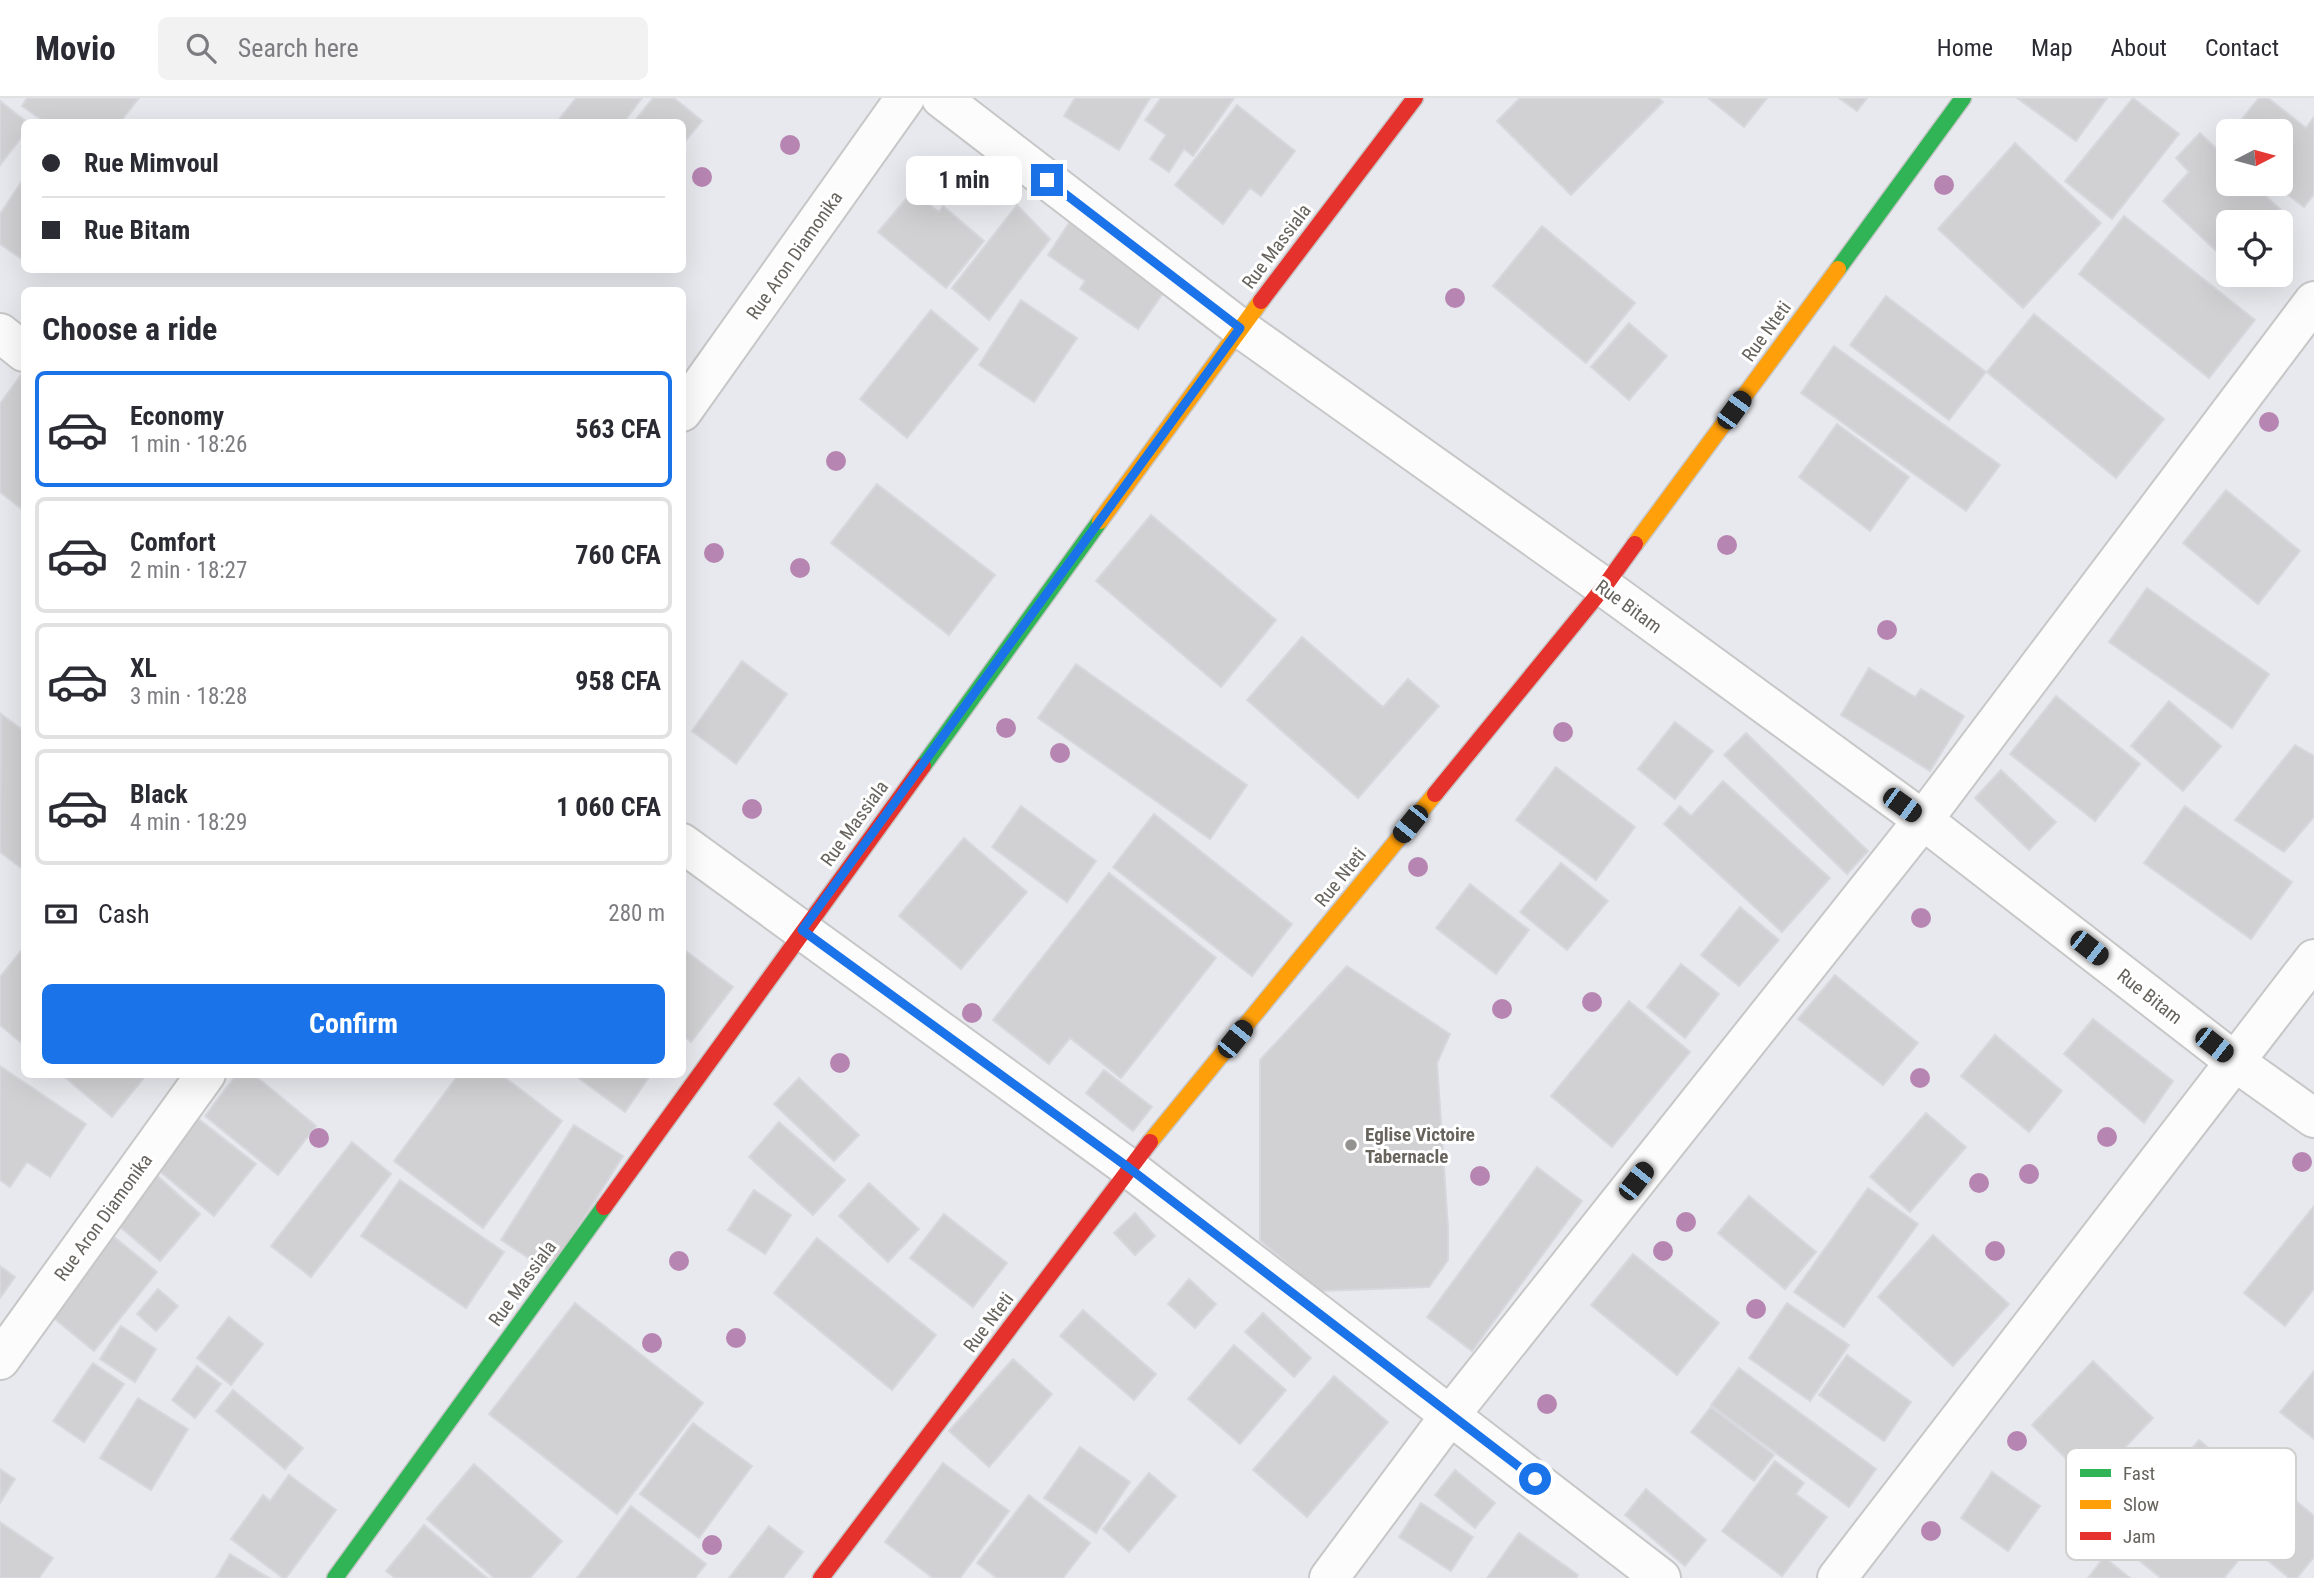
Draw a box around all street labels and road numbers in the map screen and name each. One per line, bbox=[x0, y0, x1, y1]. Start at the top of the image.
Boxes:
street label: Rue Aron Diamonika bbox=[742, 187, 847, 324]
street label: Rue Massiala bbox=[1237, 199, 1316, 293]
street label: Rue Nteti bbox=[1737, 297, 1796, 366]
street label: Rue Bitam bbox=[1591, 575, 1666, 638]
street label: Rue Massiala bbox=[816, 776, 893, 871]
street label: Rue Nteti bbox=[1310, 843, 1371, 911]
street label: Rue Bitam bbox=[2113, 964, 2187, 1029]
street label: Rue Aron Diamonika bbox=[50, 1149, 157, 1285]
street label: Rue Massiala bbox=[484, 1236, 561, 1331]
street label: Rue Nteti bbox=[959, 1288, 1018, 1357]

